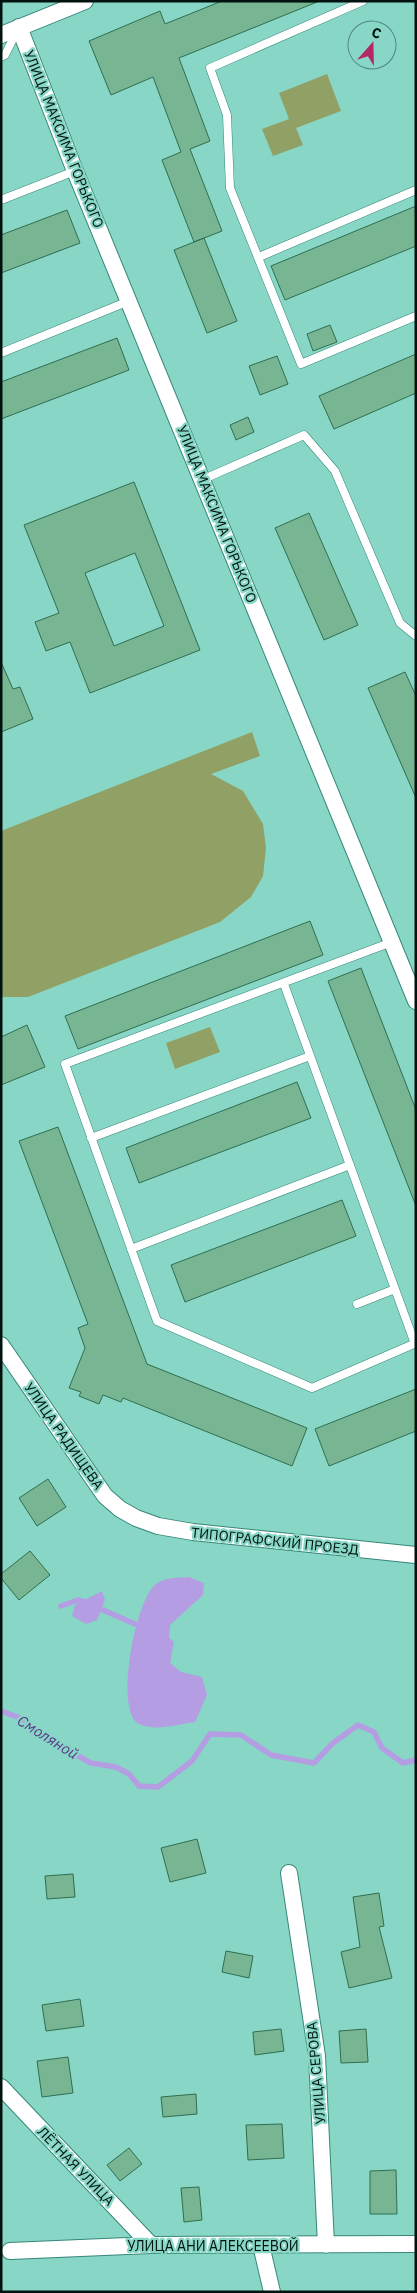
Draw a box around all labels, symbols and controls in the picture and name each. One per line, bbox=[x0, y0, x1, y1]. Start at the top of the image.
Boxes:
north arrow bbox=[347, 20, 397, 70]
text: С bbox=[369, 23, 384, 43]
street label: УЛИЦА МАКСИМА ГОРЬКОГО bbox=[20, 48, 108, 231]
street label: УЛИЦА МАКСИМА ГОРЬКОГО bbox=[173, 423, 261, 606]
street label: УЛИЦА РАДИЩЕВА bbox=[20, 1379, 108, 1493]
street label: ТИПОГРАФСКИЙ ПРОЕЗД bbox=[190, 1522, 360, 1559]
water label: Смоляной bbox=[14, 1711, 82, 1763]
street label: УЛИЦА СЕРОВА bbox=[303, 2021, 329, 2125]
street label: ЛЁТНАЯ УЛИЦА bbox=[34, 2123, 118, 2209]
street label: УЛИЦА АНИ АЛЕКСЕЕВОЙ bbox=[127, 2236, 299, 2255]

